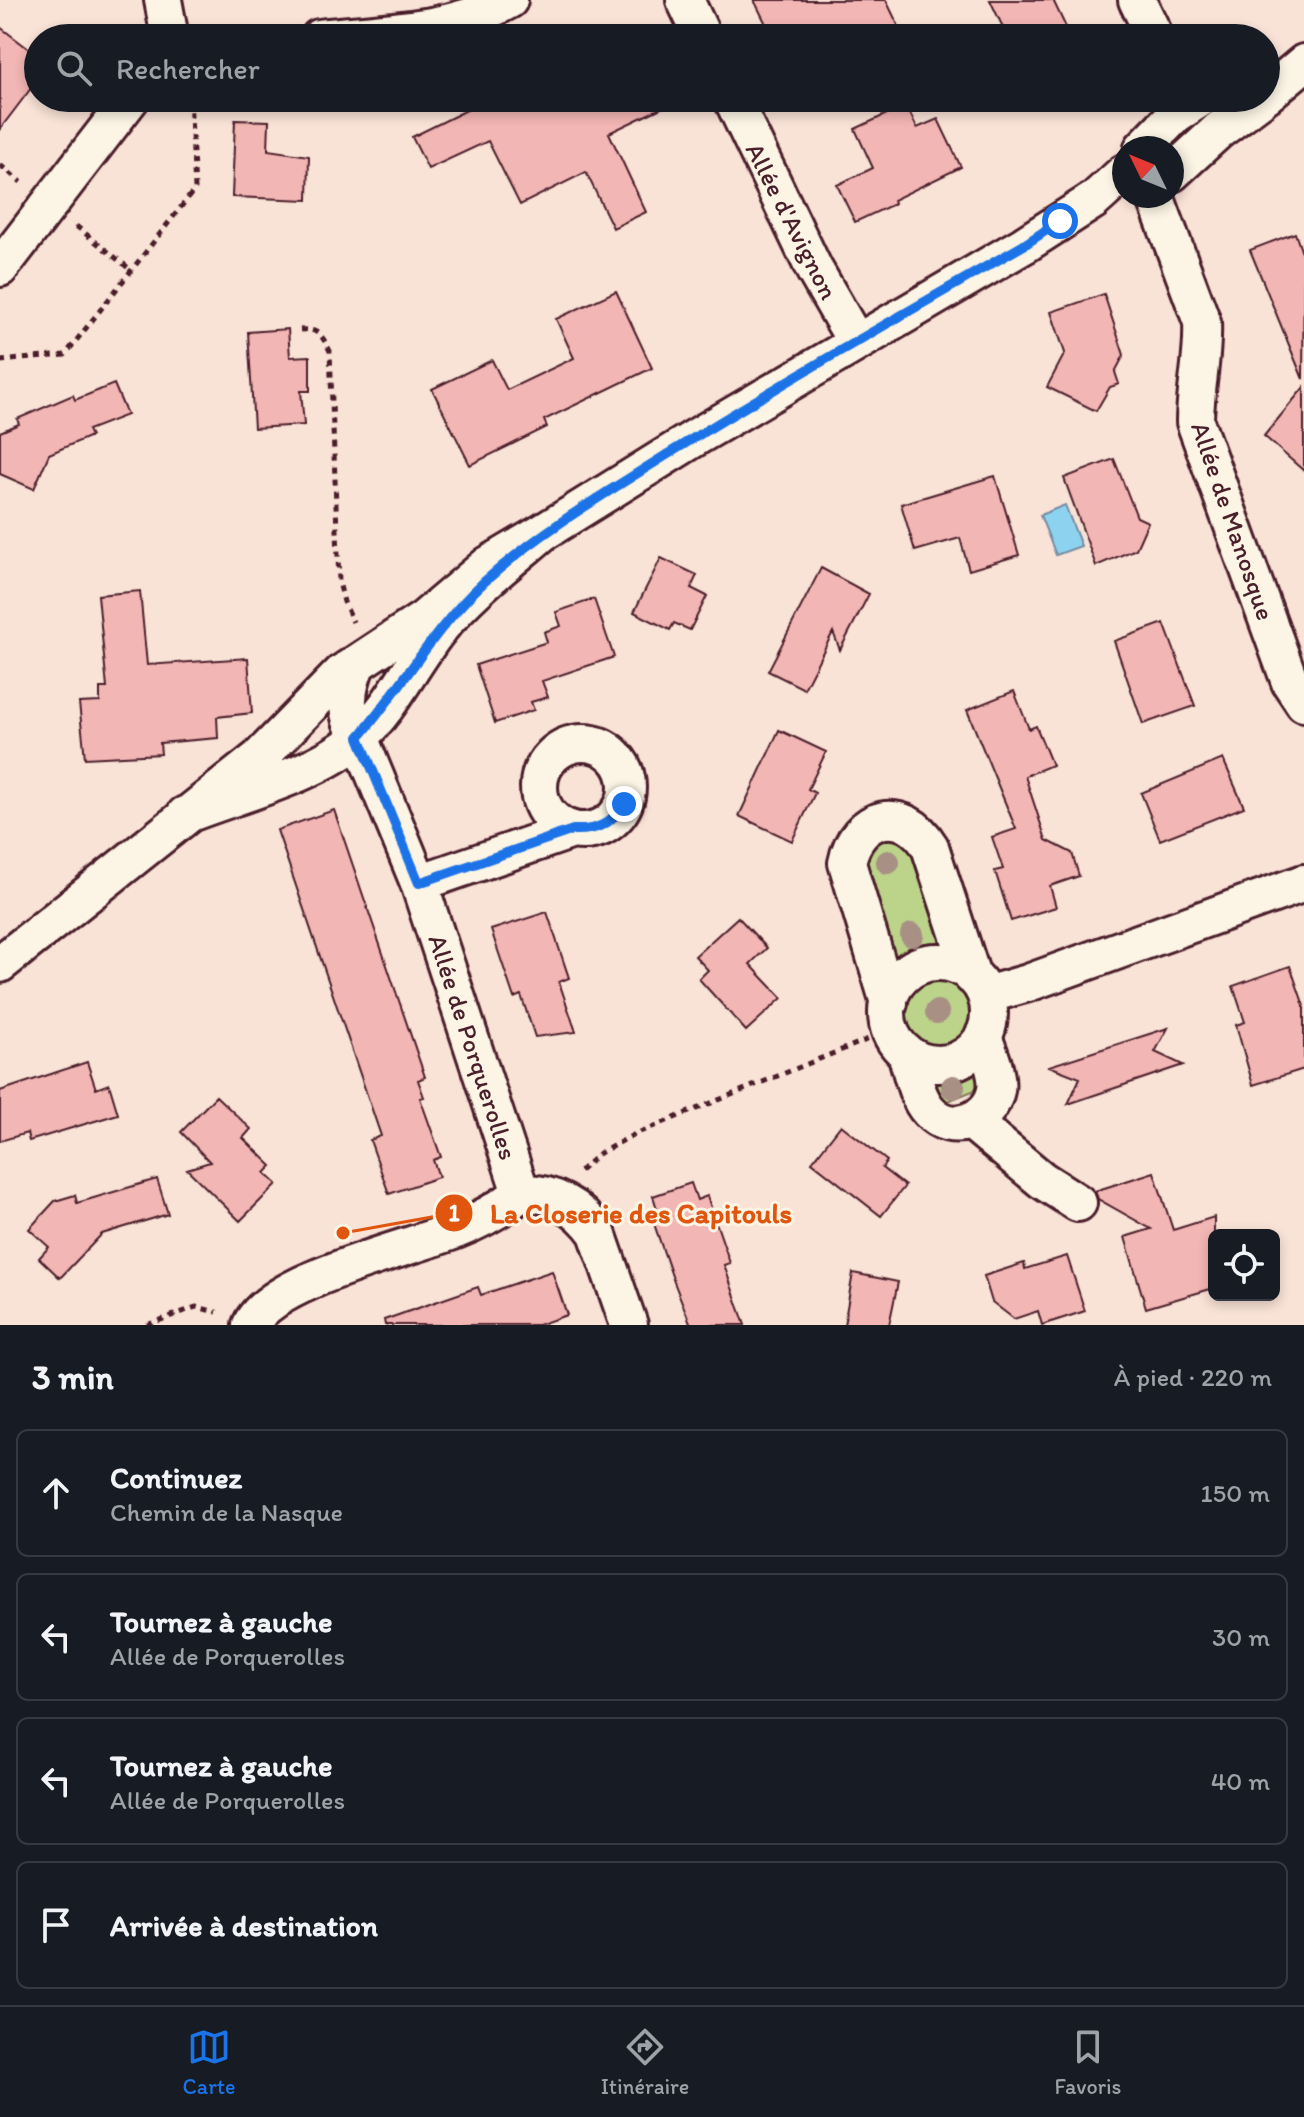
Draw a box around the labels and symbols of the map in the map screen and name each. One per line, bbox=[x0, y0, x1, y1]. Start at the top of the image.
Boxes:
north arrow bbox=[1112, 136, 1184, 208]
street label: Allée d'Avignon bbox=[739, 137, 845, 305]
route start bbox=[1042, 203, 1078, 239]
street label: Allée de Manosque bbox=[1184, 418, 1282, 624]
route end bbox=[606, 786, 642, 822]
street label: Allée de Porquerolles bbox=[421, 930, 525, 1164]
callout: La Closerie des Capitouls bbox=[434, 1187, 807, 1239]
text: La Closerie des Capitouls bbox=[490, 1196, 792, 1230]
text: 1 bbox=[448, 1198, 460, 1227]

